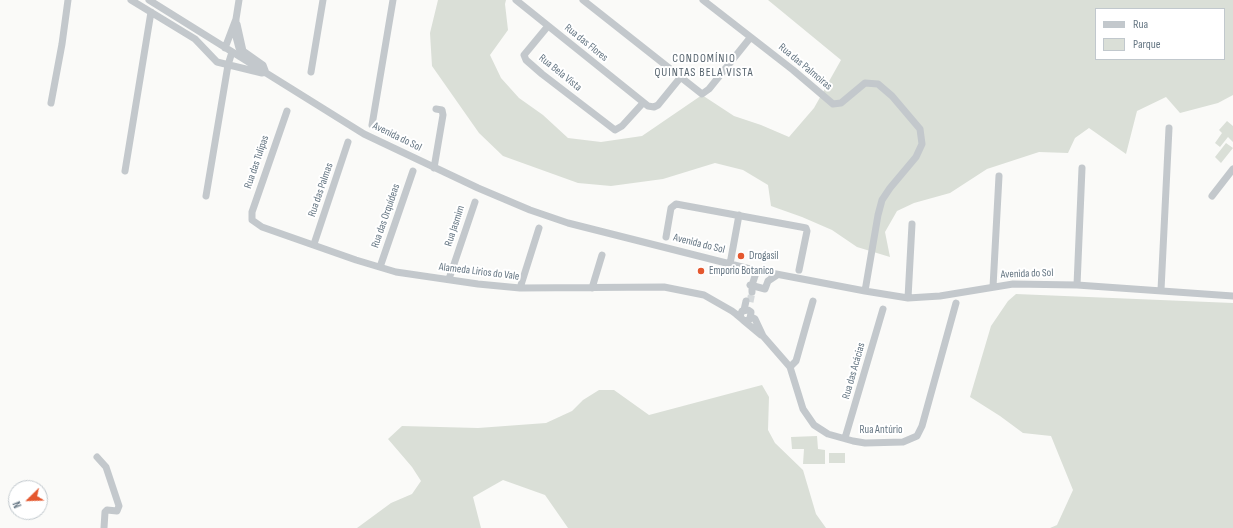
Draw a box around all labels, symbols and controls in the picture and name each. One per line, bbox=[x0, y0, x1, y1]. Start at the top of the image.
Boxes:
legend bbox=[1095, 8, 1225, 60]
text: Rua bbox=[1133, 17, 1148, 32]
street label: Rua das Flores bbox=[562, 21, 610, 65]
text: Parque bbox=[1133, 37, 1161, 52]
street label: Rua das Palmoiras bbox=[776, 41, 834, 93]
street label: Rua Bela Vista bbox=[536, 52, 584, 94]
district label: CONDOMÍNIO QUINTAS BELA VISTA bbox=[654, 52, 754, 80]
street label: Avenida do Sol bbox=[370, 120, 424, 154]
street label: Rua das Tulipas bbox=[242, 134, 272, 190]
street label: Rua das Palmas bbox=[306, 161, 336, 219]
street label: Rua das Orquídeas bbox=[369, 182, 403, 250]
street label: Rua Jasmim bbox=[442, 204, 468, 248]
street label: Avenida do Sol bbox=[672, 231, 726, 257]
place label: Drogasil bbox=[749, 249, 778, 263]
marker: Drogasil bbox=[736, 251, 746, 261]
street label: Alameda Lírios do Vale bbox=[438, 261, 520, 283]
place label: Emporio Botanico bbox=[709, 264, 774, 278]
marker: Emporio Botanico bbox=[696, 266, 706, 276]
street label: Avenida do Sol bbox=[1000, 266, 1054, 282]
street label: Rua das Acácias bbox=[840, 341, 868, 401]
street label: Rua Antúrio bbox=[859, 423, 903, 437]
north arrow bbox=[8, 480, 48, 520]
text: N bbox=[10, 499, 25, 510]

